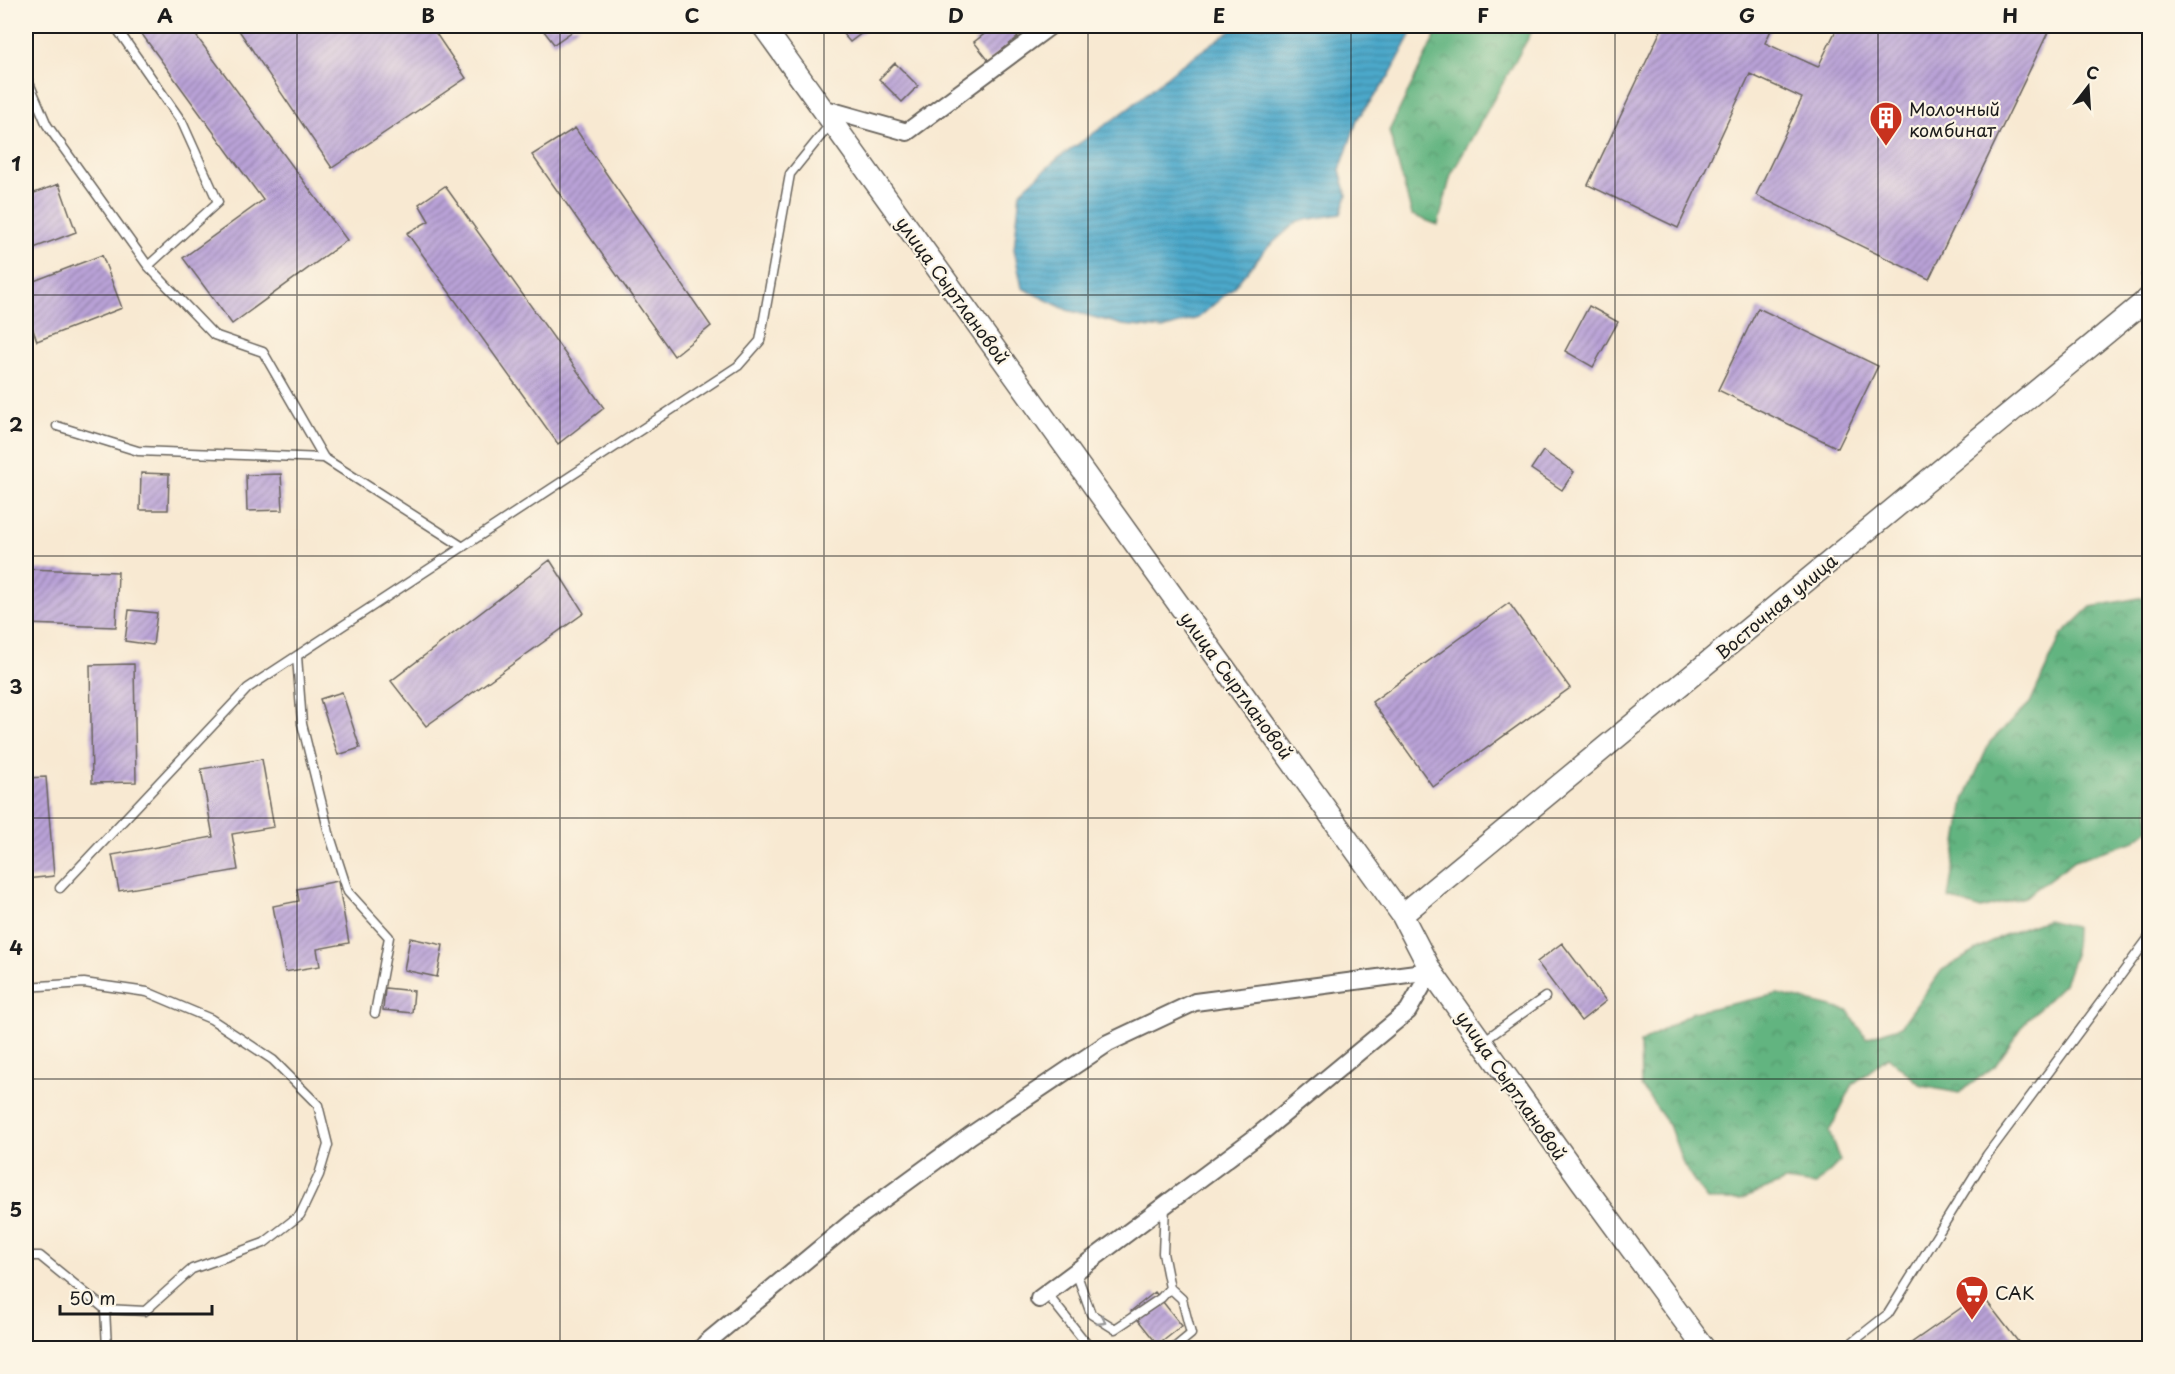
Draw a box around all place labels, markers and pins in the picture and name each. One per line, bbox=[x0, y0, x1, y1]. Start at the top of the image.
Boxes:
place label: Молочный комбинат bbox=[1909, 95, 2000, 143]
building icon: Молочный комбинат bbox=[1868, 100, 1904, 147]
supermarket icon: САК bbox=[1954, 1274, 1990, 1321]
place label: САК bbox=[1995, 1279, 2034, 1306]

